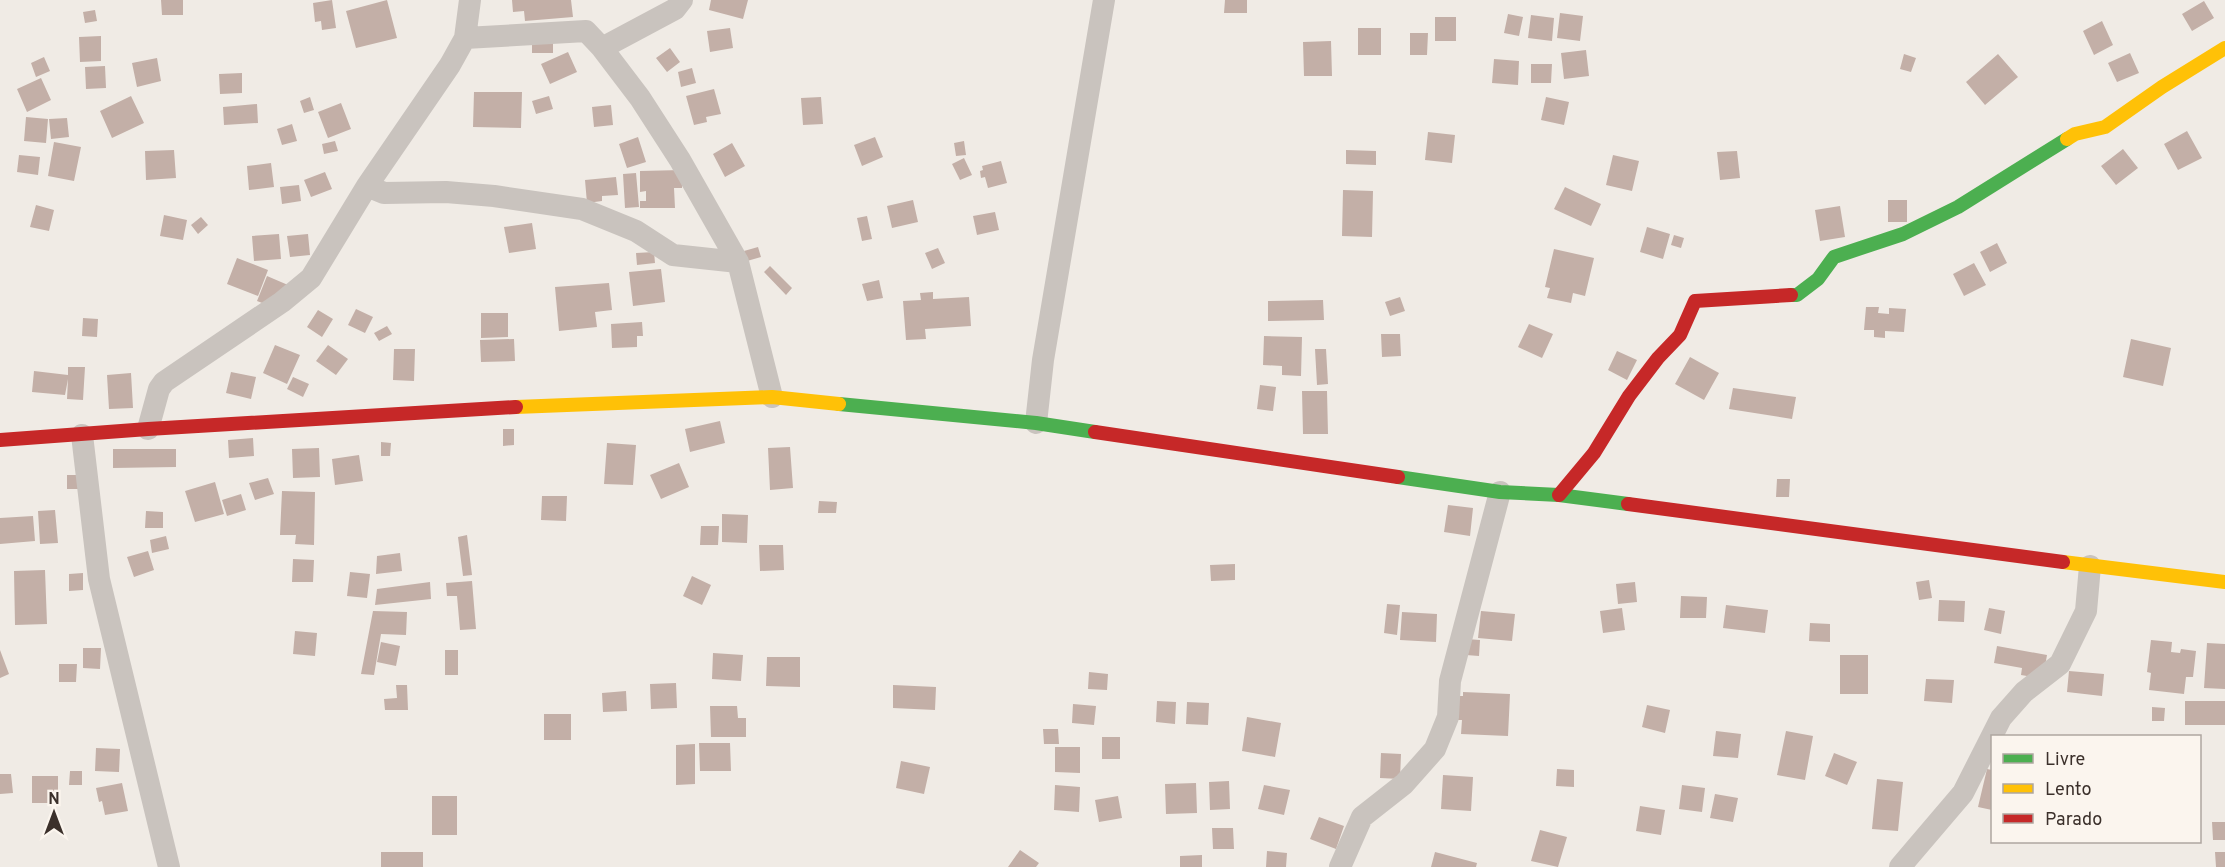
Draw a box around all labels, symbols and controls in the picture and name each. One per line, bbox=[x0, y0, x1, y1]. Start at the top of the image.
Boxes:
legend bbox=[1991, 735, 2201, 843]
text: Livre bbox=[2045, 749, 2085, 772]
text: Lento bbox=[2045, 779, 2091, 802]
north arrow bbox=[24, 783, 84, 843]
text: N bbox=[48, 790, 60, 810]
text: Parado bbox=[2045, 809, 2102, 832]

